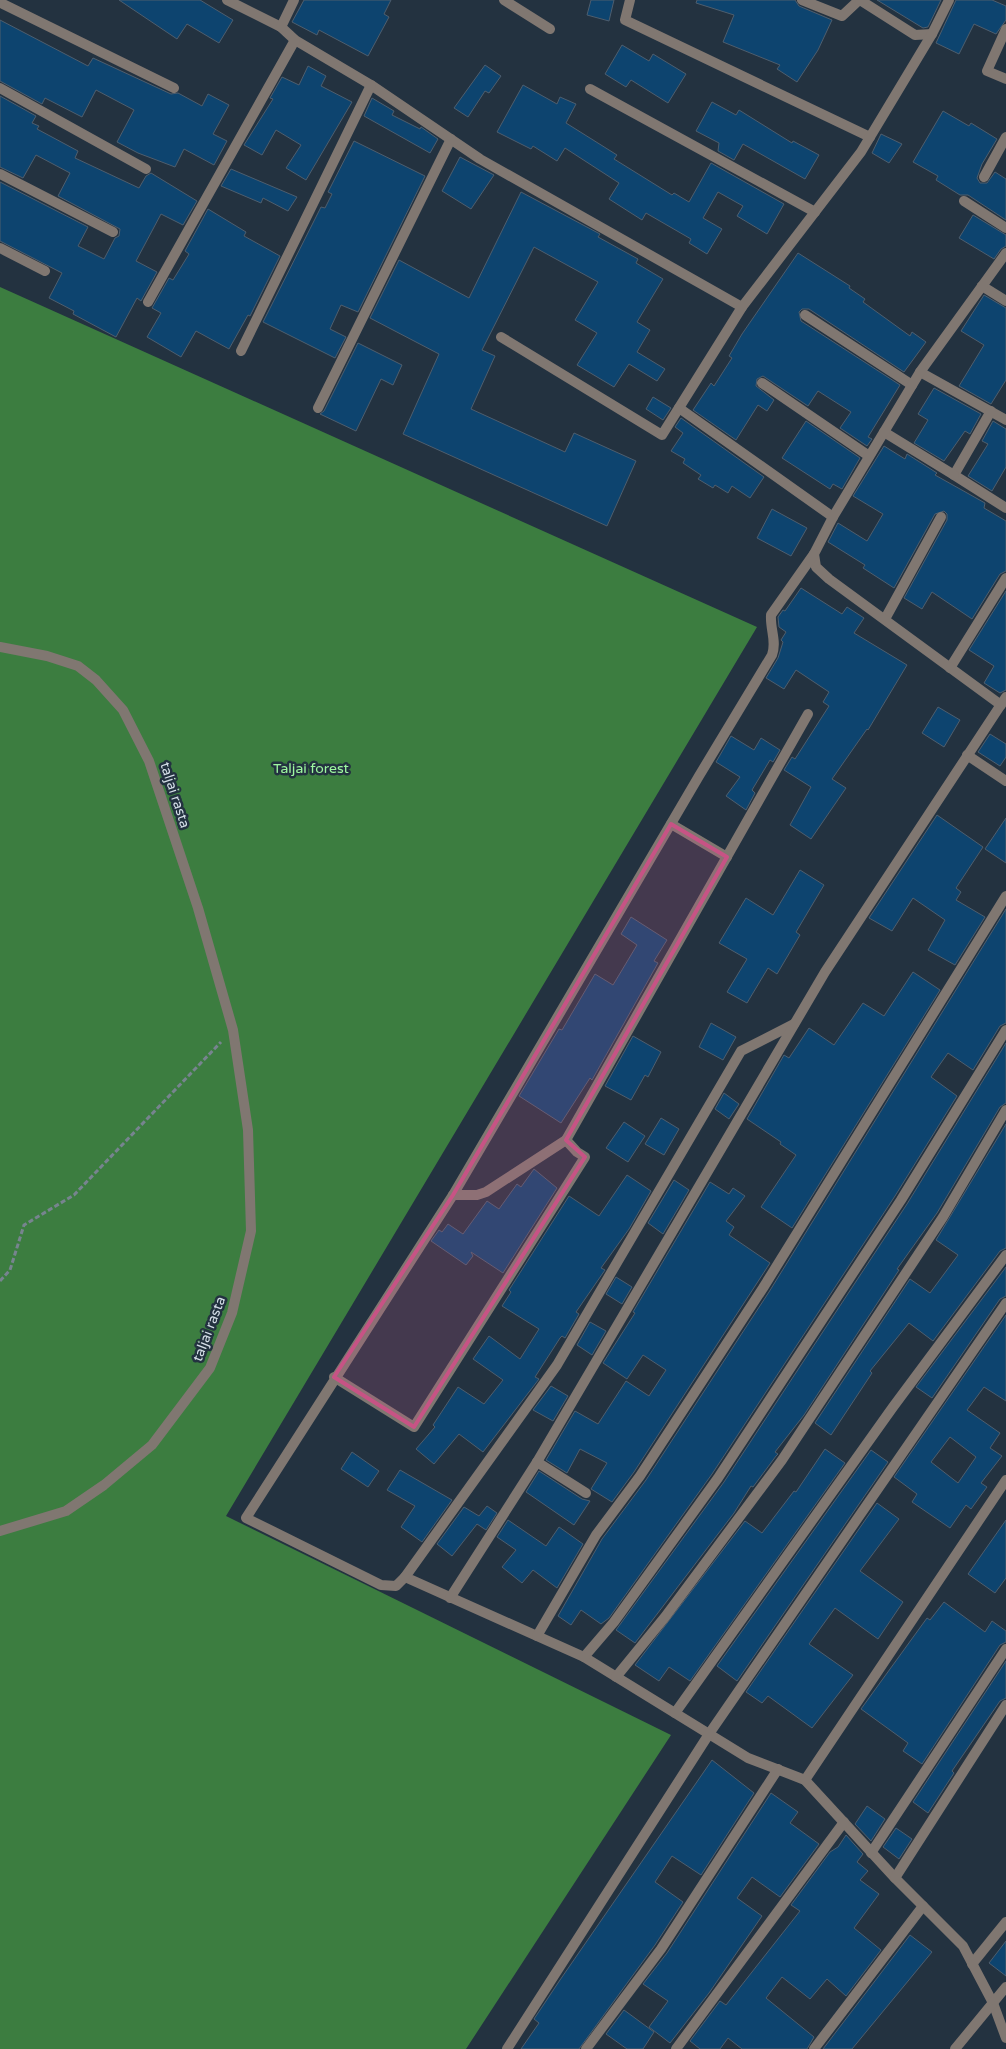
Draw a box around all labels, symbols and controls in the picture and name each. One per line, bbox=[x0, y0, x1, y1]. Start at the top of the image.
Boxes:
street label: taljai rasta bbox=[156, 760, 194, 830]
park label: Taljai forest bbox=[273, 760, 350, 777]
street label: taljai rasta bbox=[189, 1294, 229, 1364]

